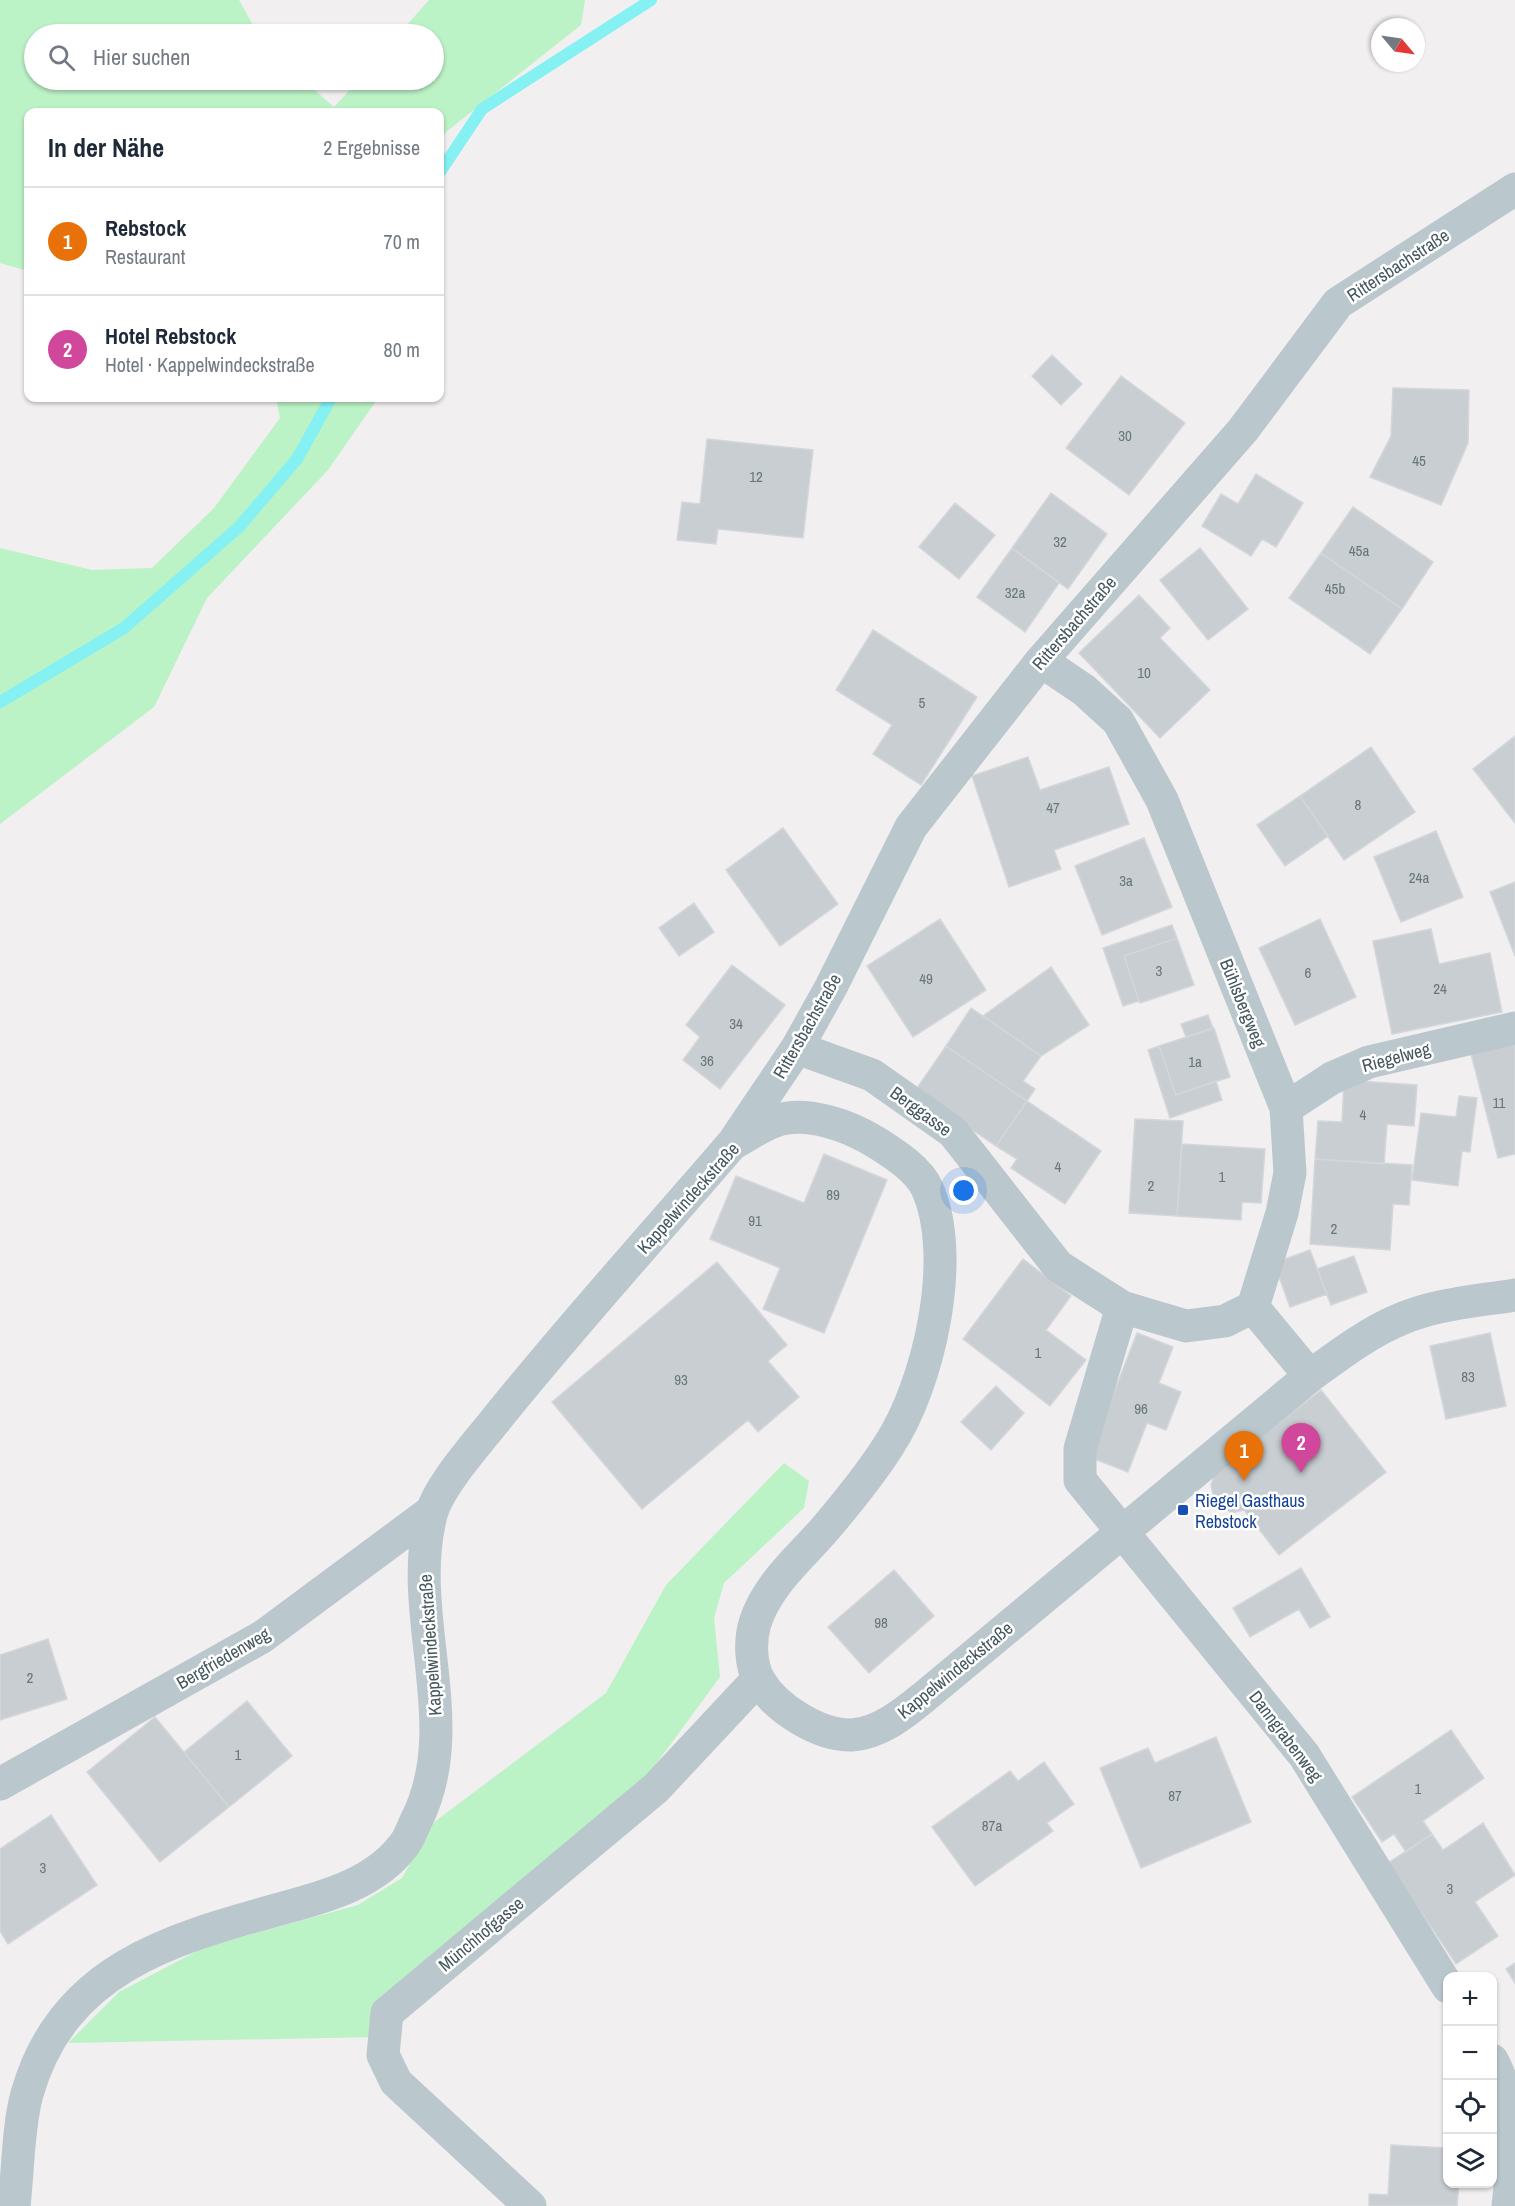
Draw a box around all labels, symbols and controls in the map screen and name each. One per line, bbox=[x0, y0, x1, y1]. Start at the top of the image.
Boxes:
north arrow bbox=[1371, 18, 1425, 72]
search box bbox=[24, 24, 444, 90]
icon: search bbox=[45, 41, 78, 74]
text: Hier suchen bbox=[93, 42, 190, 72]
text: In der Nähe bbox=[48, 130, 164, 165]
text: 2 Ergebnisse bbox=[323, 134, 420, 161]
text: Rebstock bbox=[105, 213, 186, 243]
street label: Rittersbachstraße bbox=[1342, 223, 1454, 307]
text: 1 bbox=[63, 228, 72, 255]
text: 70 m bbox=[384, 228, 420, 255]
text: Restaurant bbox=[105, 243, 185, 270]
text: Hotel Rebstock bbox=[105, 321, 236, 351]
text: 2 bbox=[63, 336, 72, 363]
text: 80 m bbox=[384, 336, 420, 363]
text: Hotel · Kappelwindeckstraße bbox=[105, 351, 315, 378]
house number: 30 bbox=[1118, 425, 1132, 446]
house number: 45 bbox=[1412, 450, 1426, 471]
house number: 12 bbox=[749, 466, 763, 487]
house number: 32 bbox=[1053, 531, 1067, 552]
house number: 45a bbox=[1349, 540, 1369, 561]
street label: Rittersbachstraße bbox=[1026, 571, 1122, 675]
house number: 45b bbox=[1325, 578, 1345, 599]
house number: 32a bbox=[1005, 582, 1025, 603]
house number: 10 bbox=[1137, 662, 1151, 683]
house number: 5 bbox=[919, 692, 926, 713]
house number: 8 bbox=[1355, 794, 1362, 815]
house number: 47 bbox=[1046, 797, 1060, 818]
house number: 24a bbox=[1409, 867, 1429, 888]
house number: 3a bbox=[1119, 870, 1133, 891]
street label: Bühlsbergweg bbox=[1214, 955, 1272, 1052]
house number: 3 bbox=[1156, 960, 1163, 981]
house number: 6 bbox=[1305, 962, 1312, 983]
house number: 49 bbox=[919, 968, 933, 989]
street label: Rittersbachstraße bbox=[767, 969, 847, 1083]
house number: 24 bbox=[1433, 978, 1447, 999]
house number: 34 bbox=[729, 1013, 743, 1034]
street label: Riegelweg bbox=[1359, 1036, 1434, 1078]
house number: 36 bbox=[700, 1050, 714, 1071]
house number: 1a bbox=[1188, 1051, 1202, 1072]
street label: Berggasse bbox=[885, 1080, 957, 1142]
house number: 11 bbox=[1493, 1092, 1506, 1113]
house number: 4 bbox=[1360, 1104, 1367, 1125]
street label: Kappelwindeckstraße bbox=[631, 1137, 745, 1259]
house number: 4 bbox=[1055, 1156, 1062, 1177]
house number: 1 bbox=[1219, 1166, 1226, 1187]
house number: 2 bbox=[1148, 1175, 1155, 1196]
your location bbox=[949, 1176, 978, 1205]
house number: 89 bbox=[826, 1184, 840, 1205]
house number: 91 bbox=[748, 1210, 762, 1231]
house number: 2 bbox=[1331, 1218, 1338, 1239]
house number: 1 bbox=[1035, 1342, 1042, 1363]
house number: 83 bbox=[1461, 1366, 1475, 1387]
house number: 93 bbox=[674, 1369, 688, 1390]
house number: 96 bbox=[1134, 1398, 1148, 1419]
pin: 2 bbox=[1282, 1424, 1320, 1473]
pin: 1 bbox=[1224, 1432, 1264, 1481]
place label: Riegel Gasthaus Rebstock bbox=[1195, 1488, 1305, 1534]
marker: Riegel Gasthaus Rebstock bbox=[1176, 1503, 1190, 1517]
street label: Kappelwindeckstraße bbox=[413, 1573, 447, 1717]
house number: 98 bbox=[874, 1612, 888, 1633]
street label: Kappelwindeckstraße bbox=[892, 1616, 1018, 1724]
street label: Bergfriedenweg bbox=[172, 1621, 275, 1695]
house number: 2 bbox=[27, 1667, 34, 1688]
street label: Danngrabenweg bbox=[1243, 1685, 1329, 1787]
house number: 1 bbox=[235, 1744, 242, 1765]
house number: 1 bbox=[1415, 1778, 1422, 1799]
house number: 87 bbox=[1168, 1785, 1182, 1806]
house number: 87a bbox=[982, 1815, 1002, 1836]
house number: 3 bbox=[40, 1857, 47, 1878]
house number: 3 bbox=[1447, 1878, 1454, 1899]
street label: Münchhofgasse bbox=[433, 1891, 529, 1977]
map controls bbox=[1443, 1972, 1497, 2188]
button: + bbox=[1443, 1972, 1497, 2026]
button: − bbox=[1443, 2026, 1497, 2080]
button: locate bbox=[1443, 2080, 1497, 2134]
button: layers bbox=[1443, 2134, 1497, 2188]

